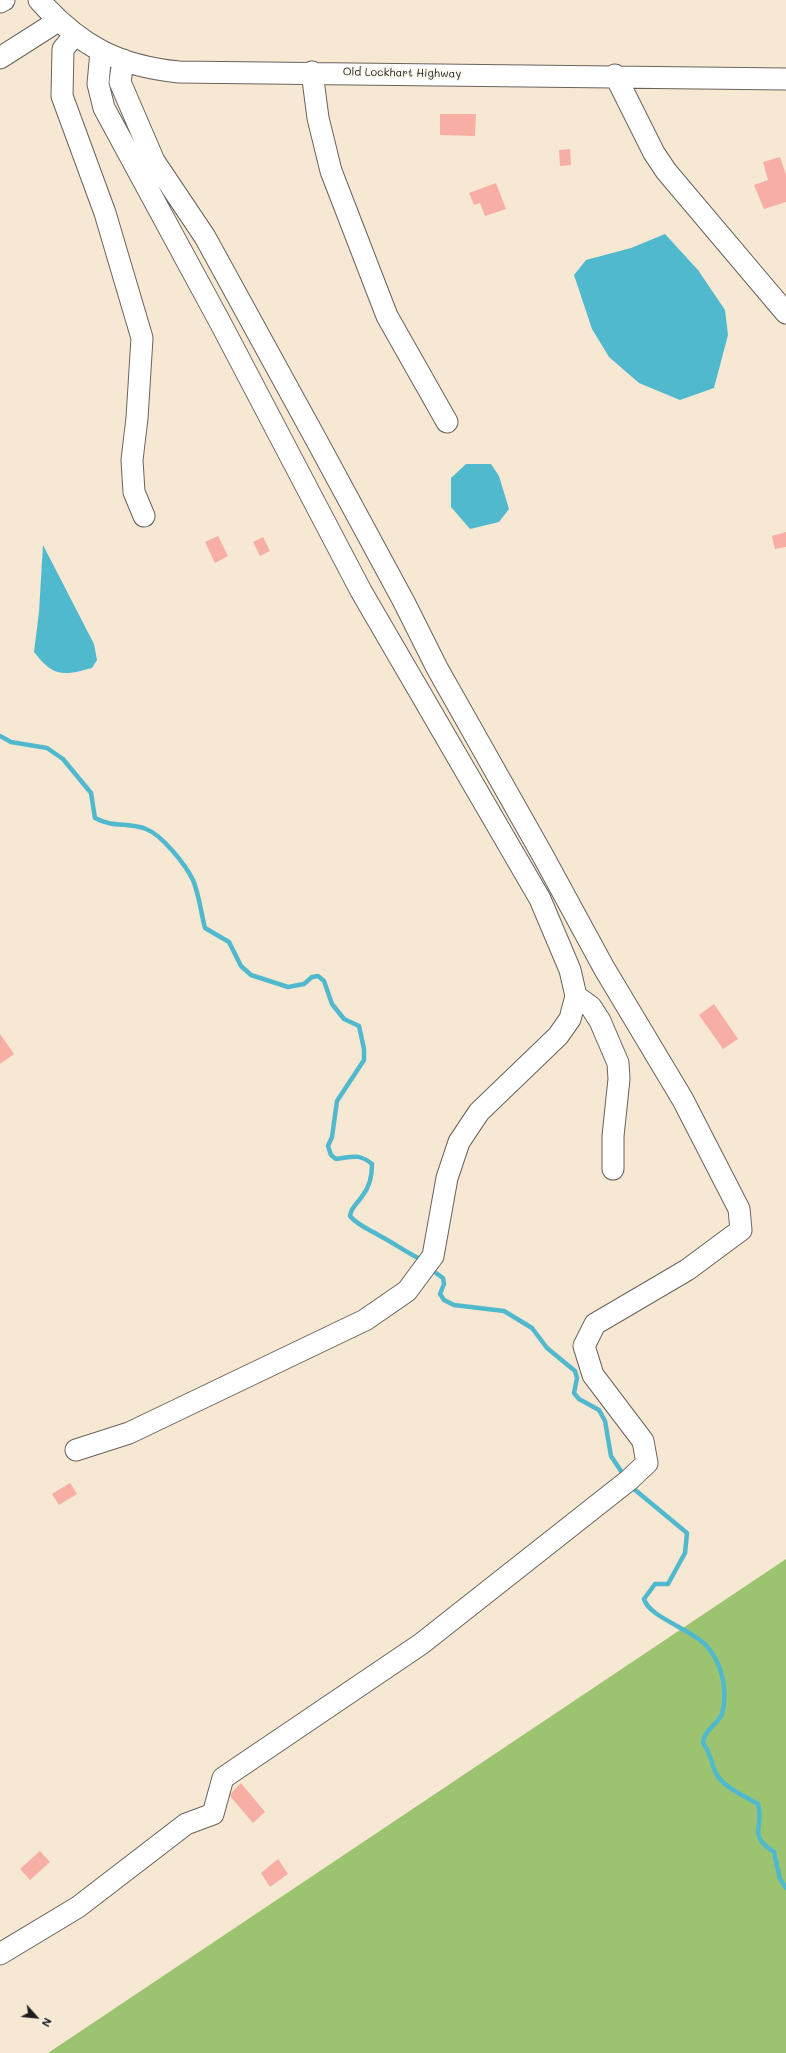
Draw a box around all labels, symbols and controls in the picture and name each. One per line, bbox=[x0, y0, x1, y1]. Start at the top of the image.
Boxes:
street label: Old Lockhart Highway bbox=[343, 65, 461, 81]
north arrow bbox=[16, 1997, 56, 2037]
text: N bbox=[39, 2016, 56, 2030]

